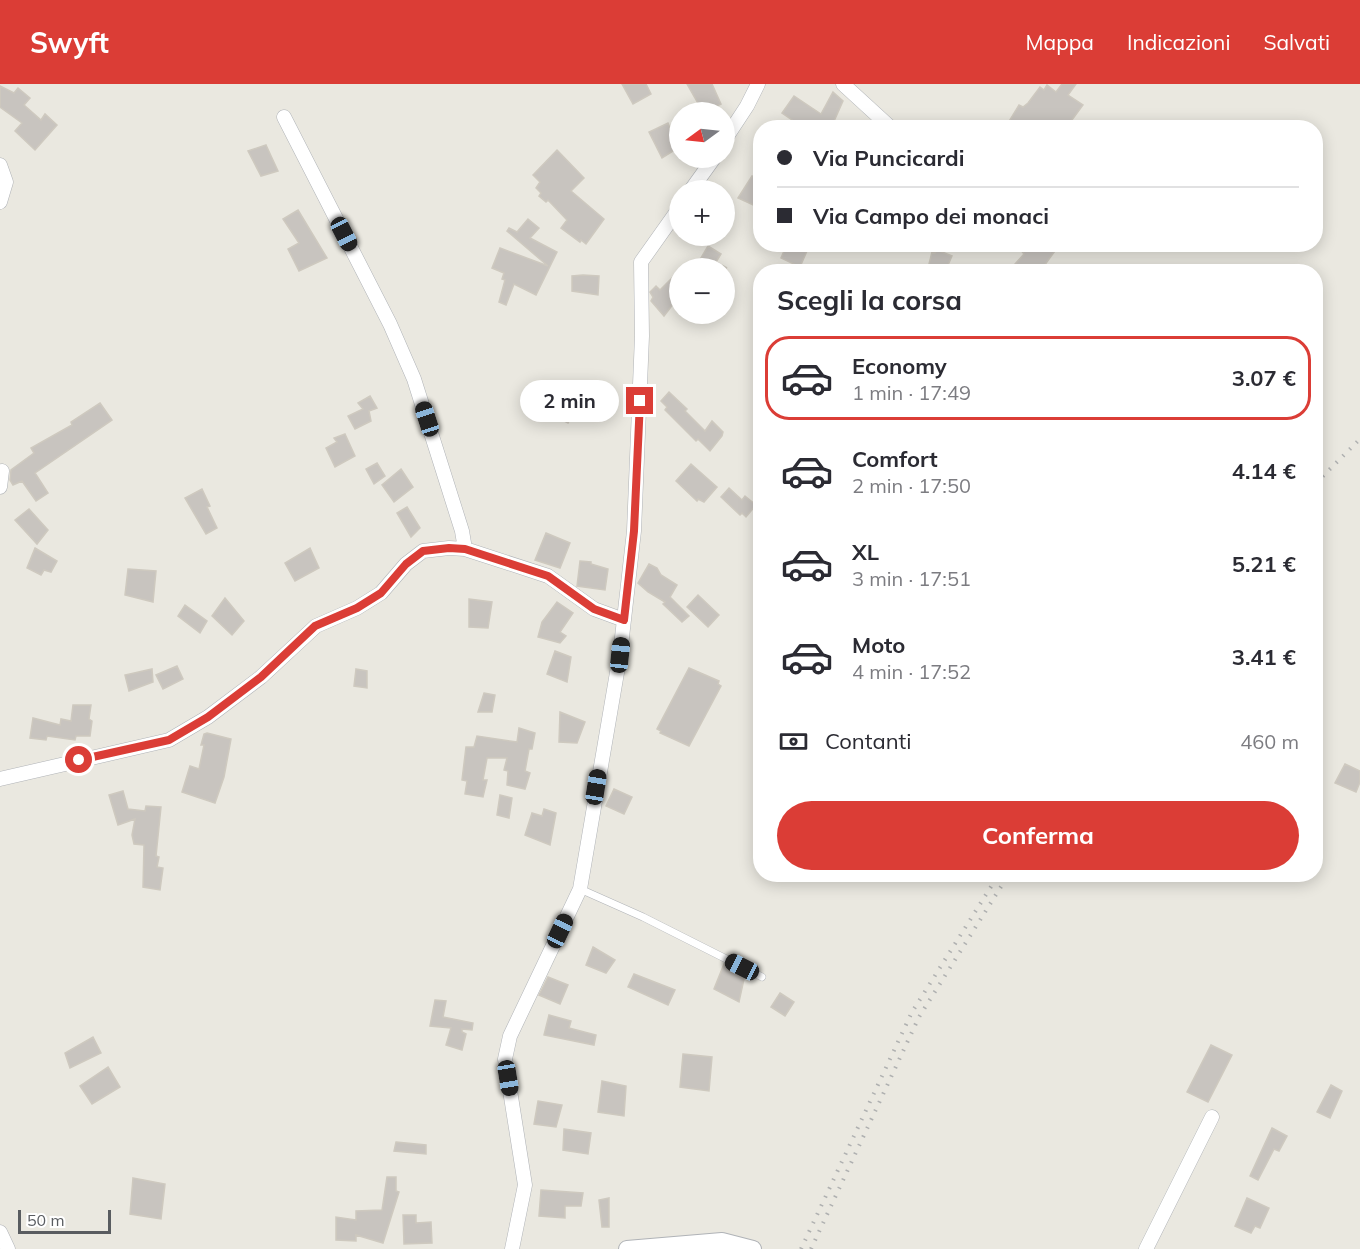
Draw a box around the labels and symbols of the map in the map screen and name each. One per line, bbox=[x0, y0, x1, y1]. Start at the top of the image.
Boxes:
north arrow bbox=[669, 102, 735, 168]
car bbox=[328, 214, 360, 254]
callout: 2 min bbox=[520, 380, 619, 422]
route end bbox=[626, 387, 653, 414]
car bbox=[413, 399, 441, 439]
car bbox=[609, 636, 631, 674]
route start bbox=[65, 746, 92, 773]
car bbox=[584, 768, 608, 806]
car bbox=[544, 911, 576, 951]
car bbox=[722, 951, 762, 983]
car bbox=[496, 1059, 520, 1097]
scale bar bbox=[18, 1207, 111, 1234]

